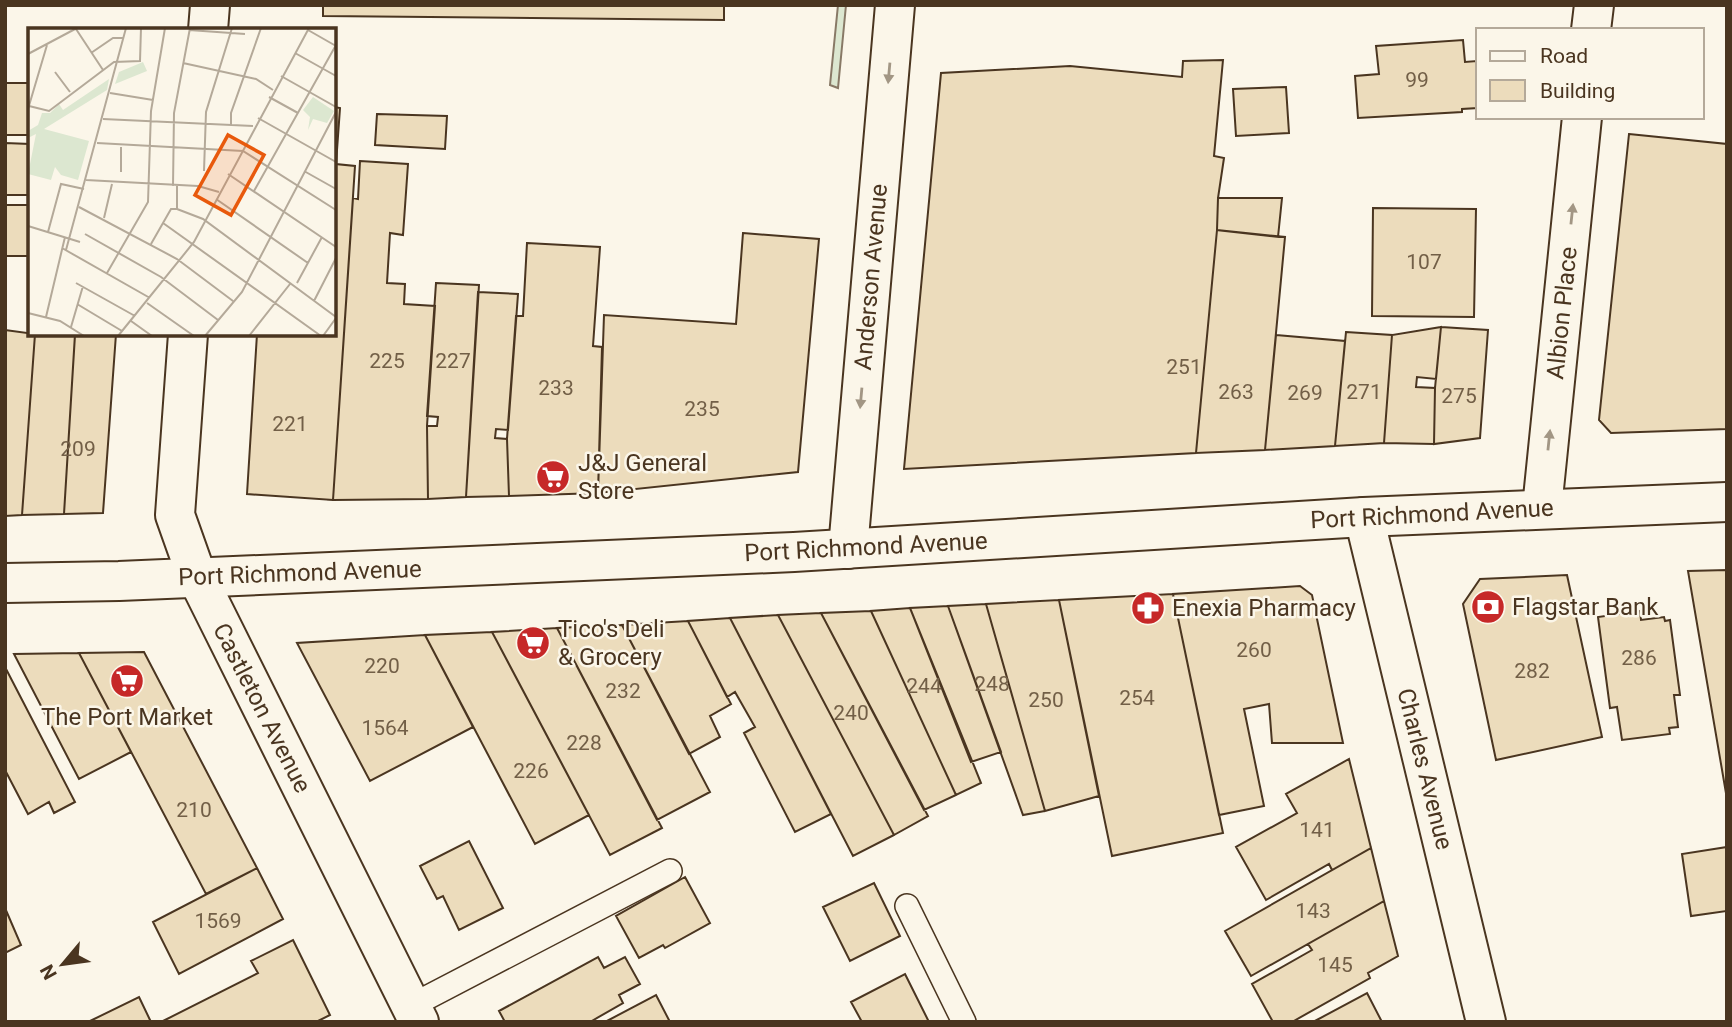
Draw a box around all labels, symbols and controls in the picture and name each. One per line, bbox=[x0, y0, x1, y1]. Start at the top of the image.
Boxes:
inset map bbox=[28, 28, 336, 336]
legend bbox=[1476, 28, 1704, 119]
text: Road bbox=[1540, 44, 1588, 68]
one-way arrow bbox=[883, 62, 894, 84]
house number: 99 bbox=[1405, 68, 1429, 92]
text: Building bbox=[1540, 79, 1615, 103]
street label: Anderson Avenue bbox=[849, 183, 893, 371]
one-way arrow bbox=[1567, 203, 1578, 225]
street label: Albion Place bbox=[1541, 245, 1583, 381]
house number: 107 bbox=[1406, 250, 1442, 274]
house number: 225 bbox=[369, 349, 405, 373]
house number: 227 bbox=[435, 349, 471, 373]
house number: 251 bbox=[1166, 355, 1202, 379]
house number: 233 bbox=[538, 376, 574, 400]
house number: 263 bbox=[1218, 380, 1254, 404]
house number: 271 bbox=[1346, 380, 1382, 404]
house number: 269 bbox=[1287, 381, 1323, 405]
house number: 275 bbox=[1441, 384, 1477, 408]
one-way arrow bbox=[855, 387, 866, 409]
house number: 235 bbox=[684, 397, 720, 421]
house number: 221 bbox=[272, 412, 308, 436]
one-way arrow bbox=[1543, 429, 1554, 451]
house number: 209 bbox=[60, 437, 96, 461]
place label: J&J General Store bbox=[578, 449, 707, 505]
supermarket icon: J&J General Store bbox=[534, 458, 572, 496]
street label: Port Richmond Avenue bbox=[1310, 494, 1554, 534]
street label: Port Richmond Avenue bbox=[744, 527, 988, 567]
street label: Port Richmond Avenue bbox=[178, 555, 422, 591]
bank icon: Flagstar Bank bbox=[1469, 588, 1507, 626]
pharmacy icon: Enexia Pharmacy bbox=[1129, 589, 1167, 627]
place label: Flagstar Bank bbox=[1512, 593, 1659, 621]
place label: Enexia Pharmacy bbox=[1172, 594, 1357, 622]
place label: Tico's Deli & Grocery bbox=[558, 615, 665, 671]
street label: Castleton Avenue bbox=[207, 619, 317, 797]
supermarket icon: Tico's Deli & Grocery bbox=[514, 624, 552, 662]
house number: 260 bbox=[1236, 638, 1272, 662]
house number: 286 bbox=[1621, 646, 1657, 670]
house number: 220 bbox=[364, 654, 400, 678]
house number: 282 bbox=[1514, 659, 1550, 683]
supermarket icon: The Port Market bbox=[108, 662, 146, 700]
house number: 248 bbox=[974, 672, 1010, 696]
house number: 244 bbox=[906, 674, 942, 698]
house number: 232 bbox=[605, 679, 641, 703]
street label: Charles Avenue bbox=[1391, 685, 1459, 853]
house number: 254 bbox=[1119, 686, 1155, 710]
house number: 250 bbox=[1028, 688, 1064, 712]
house number: 240 bbox=[833, 701, 869, 725]
place label: The Port Market bbox=[41, 703, 213, 731]
house number: 1564 bbox=[361, 716, 409, 740]
house number: 228 bbox=[566, 731, 602, 755]
house number: 226 bbox=[513, 759, 549, 783]
house number: 210 bbox=[176, 798, 212, 822]
house number: 141 bbox=[1299, 818, 1335, 842]
house number: 143 bbox=[1295, 899, 1331, 923]
house number: 1569 bbox=[194, 909, 242, 933]
north arrow bbox=[28, 929, 98, 999]
house number: 145 bbox=[1317, 953, 1353, 977]
text: N bbox=[35, 961, 62, 983]

